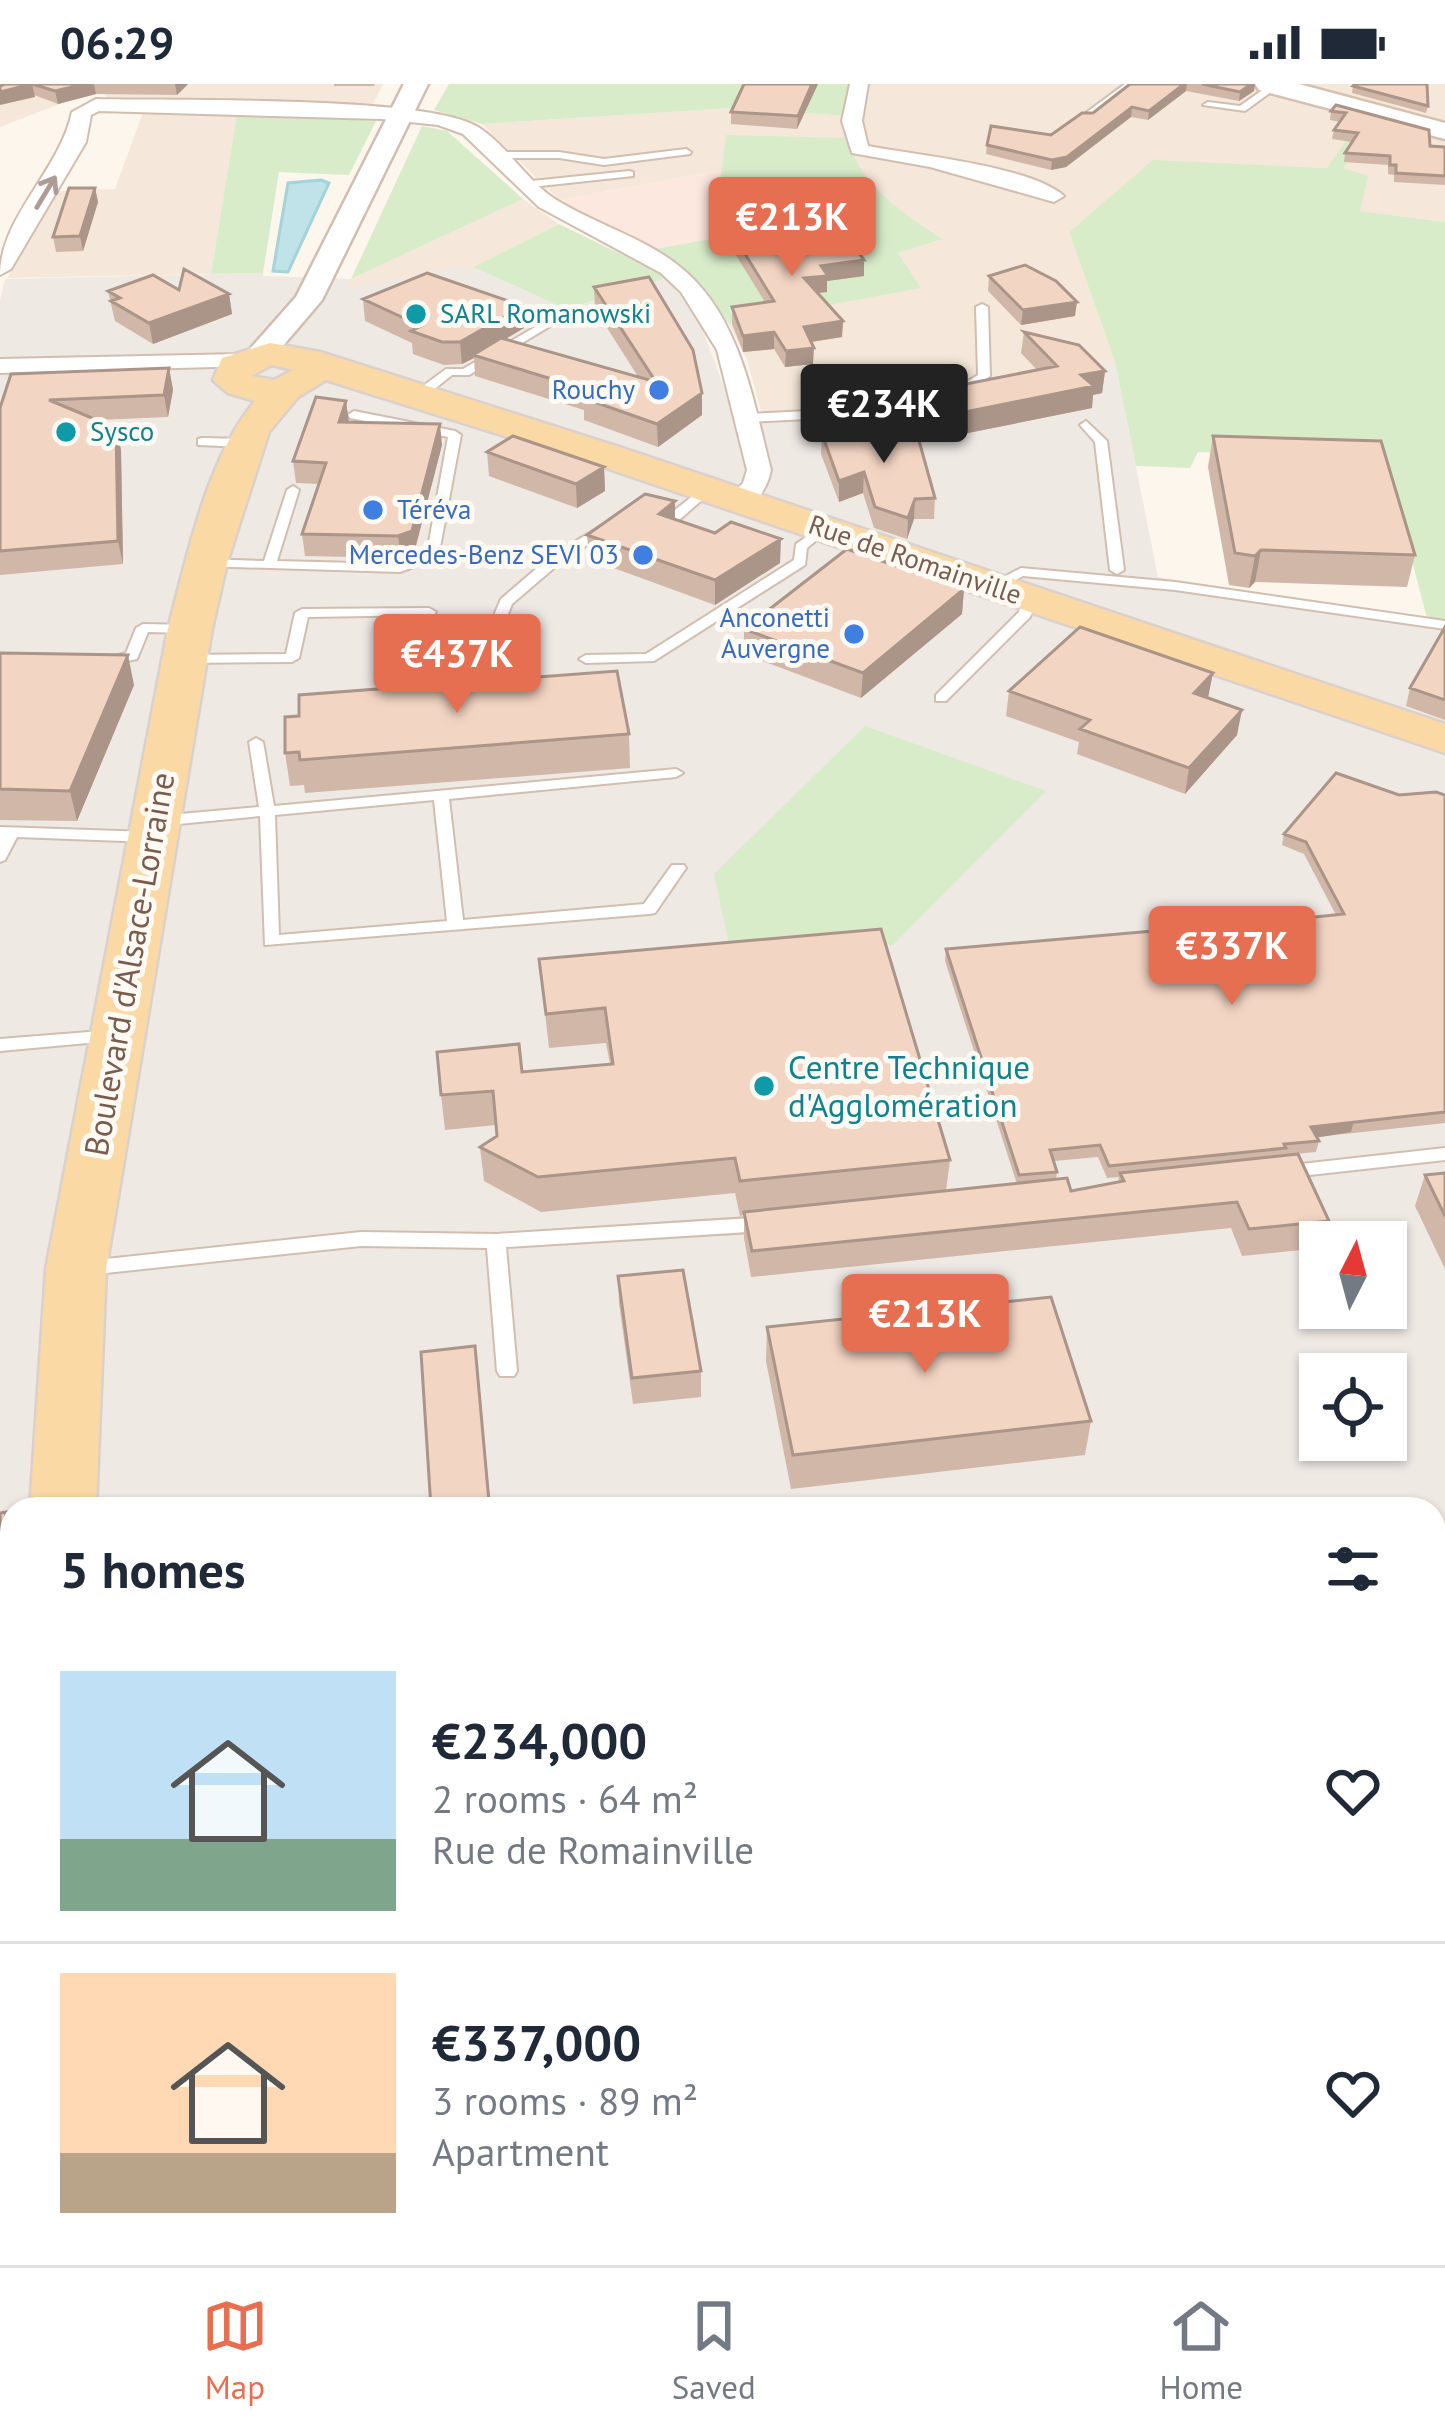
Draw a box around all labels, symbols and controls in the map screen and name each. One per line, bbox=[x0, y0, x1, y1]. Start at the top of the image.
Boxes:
text: 06:29 bbox=[60, 13, 174, 71]
one-way arrow bbox=[34, 175, 58, 210]
pin: €213K bbox=[708, 177, 876, 279]
text: €213K bbox=[736, 190, 848, 241]
place label: SARL Romanowski bbox=[440, 296, 651, 330]
marker: SARL Romanowski bbox=[403, 301, 429, 327]
pin: €234K bbox=[800, 364, 968, 466]
place label: Rouchy bbox=[552, 372, 635, 406]
marker: Rouchy bbox=[646, 377, 672, 403]
text: €234K bbox=[828, 377, 940, 428]
place label: Sysco bbox=[90, 414, 154, 448]
marker: Sysco bbox=[53, 419, 79, 445]
place label: Téréva bbox=[397, 492, 472, 526]
marker: Téréva bbox=[360, 497, 386, 523]
street label: Rue de Romainville bbox=[804, 507, 1026, 611]
place label: Mercedes-Benz SEVI 03 bbox=[349, 537, 619, 571]
marker: Mercedes-Benz SEVI 03 bbox=[630, 542, 656, 568]
place label: Anconetti Auvergne bbox=[719, 600, 830, 665]
pin: €437K bbox=[373, 614, 541, 716]
marker: Anconetti Auvergne bbox=[841, 621, 867, 647]
text: €437K bbox=[401, 627, 513, 678]
street label: Boulevard d'Alsace-Lorraine bbox=[74, 769, 183, 1159]
pin: €337K bbox=[1148, 906, 1316, 1008]
text: €337K bbox=[1176, 919, 1288, 970]
place label: Centre Technique d'Agglomération bbox=[788, 1045, 1030, 1126]
marker: Centre Technique d'Agglomération bbox=[751, 1073, 777, 1099]
north arrow bbox=[1299, 1221, 1407, 1329]
map controls bbox=[1299, 1221, 1407, 1461]
pin: €213K bbox=[841, 1274, 1009, 1376]
text: €213K bbox=[869, 1287, 981, 1338]
button: locate bbox=[1299, 1353, 1407, 1461]
text: 5 homes bbox=[60, 1536, 246, 1602]
icon: filters bbox=[1320, 1536, 1386, 1602]
text: €234,000 bbox=[432, 1707, 647, 1773]
icon: home bbox=[156, 1719, 300, 1863]
icon: heart bbox=[1320, 1758, 1386, 1824]
text: 2 rooms · 64 m² bbox=[432, 1773, 698, 1824]
text: Rue de Romainville bbox=[432, 1824, 754, 1875]
text: €337,000 bbox=[432, 2009, 641, 2075]
icon: home bbox=[156, 2021, 300, 2165]
icon: heart bbox=[1320, 2060, 1386, 2126]
text: 3 rooms · 89 m² bbox=[432, 2075, 698, 2126]
text: Apartment bbox=[432, 2126, 609, 2177]
tab: Map bbox=[202, 2293, 268, 2408]
tab: Saved bbox=[672, 2293, 756, 2408]
tab: Home bbox=[1160, 2293, 1243, 2408]

